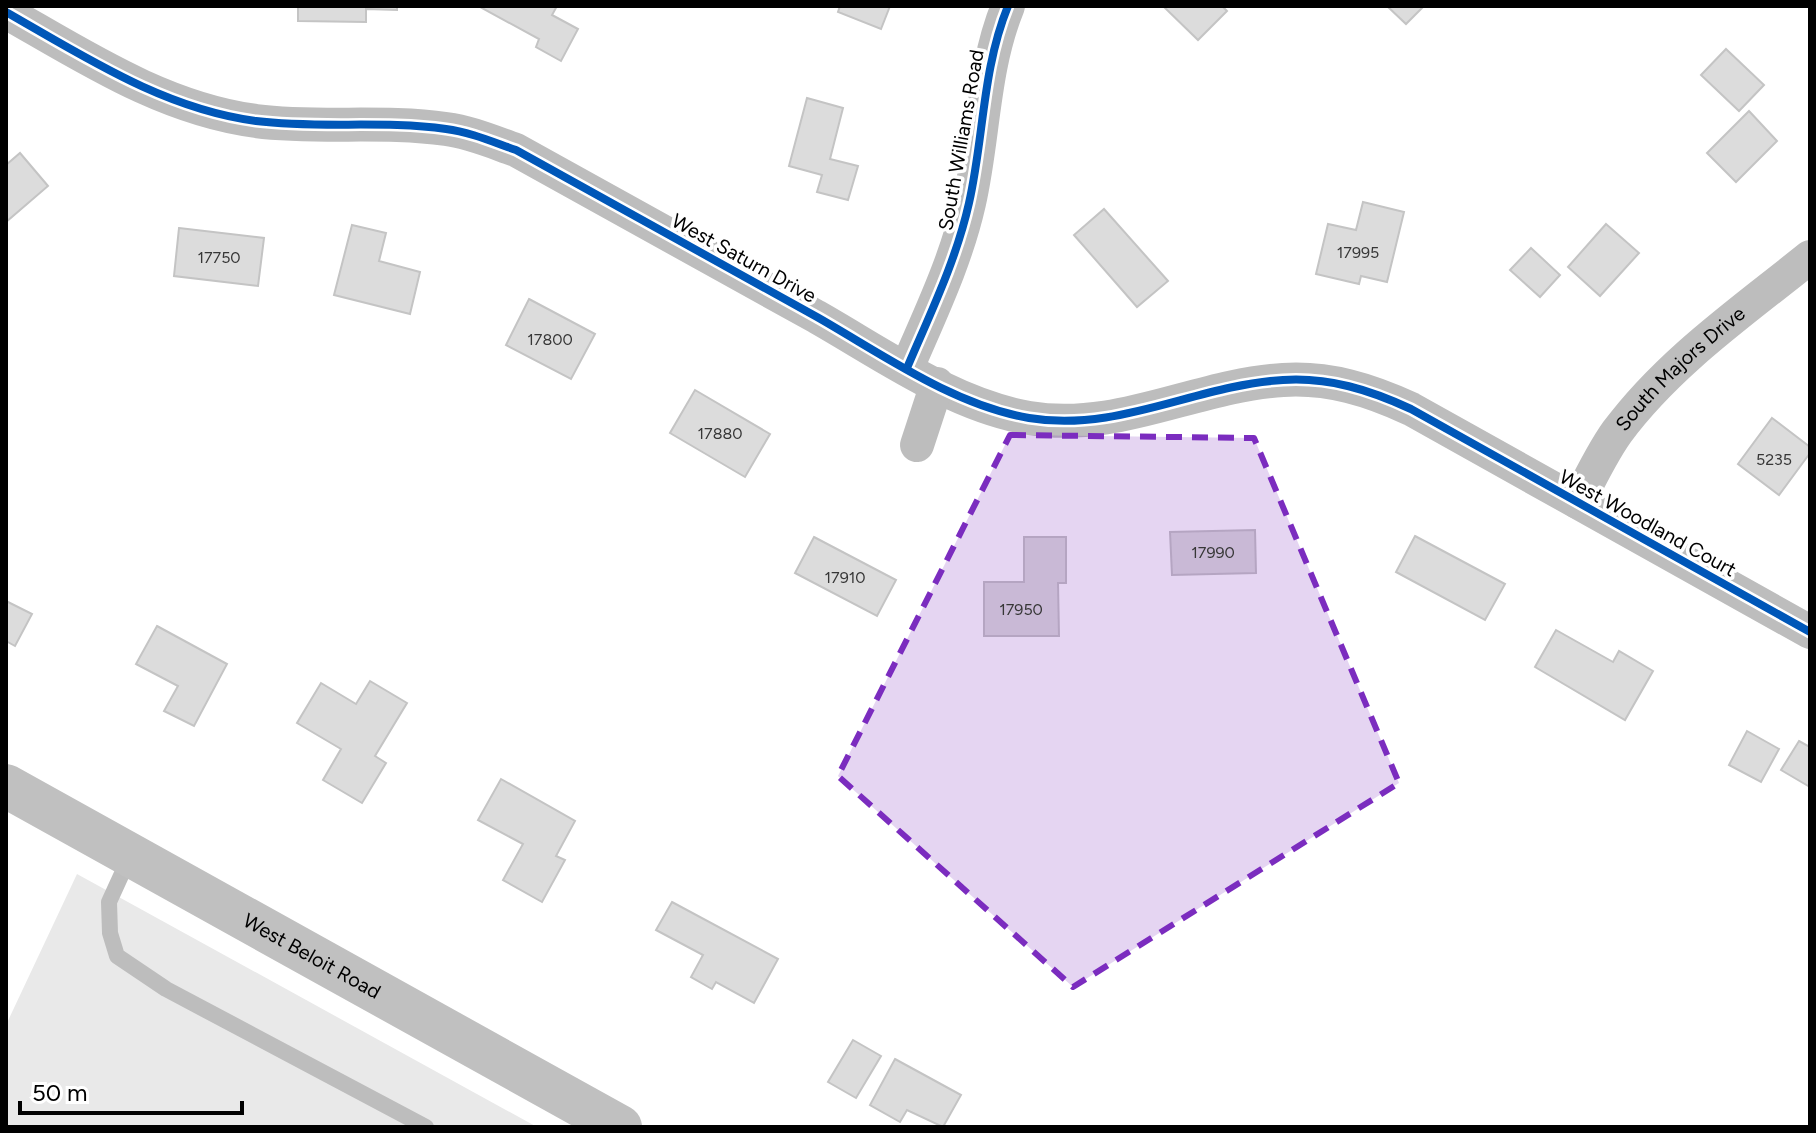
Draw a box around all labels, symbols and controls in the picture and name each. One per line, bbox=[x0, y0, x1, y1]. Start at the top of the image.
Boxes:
street label: South Williams Road bbox=[933, 48, 989, 232]
street label: West Saturn Drive bbox=[668, 208, 820, 308]
house number: 17995 bbox=[1337, 243, 1379, 262]
house number: 17750 bbox=[197, 248, 241, 267]
street label: South Majors Drive bbox=[1610, 301, 1750, 436]
house number: 17800 bbox=[527, 330, 573, 349]
house number: 17880 bbox=[697, 424, 743, 443]
house number: 5235 bbox=[1756, 450, 1792, 469]
street label: West Woodland Court bbox=[1555, 464, 1741, 582]
house number: 17990 bbox=[1191, 543, 1235, 562]
house number: 17910 bbox=[824, 568, 866, 587]
house number: 17950 bbox=[999, 600, 1043, 619]
street label: West Beloit Road bbox=[239, 908, 385, 1004]
scale bar bbox=[20, 1065, 242, 1115]
text: 50 m bbox=[32, 1078, 88, 1107]

